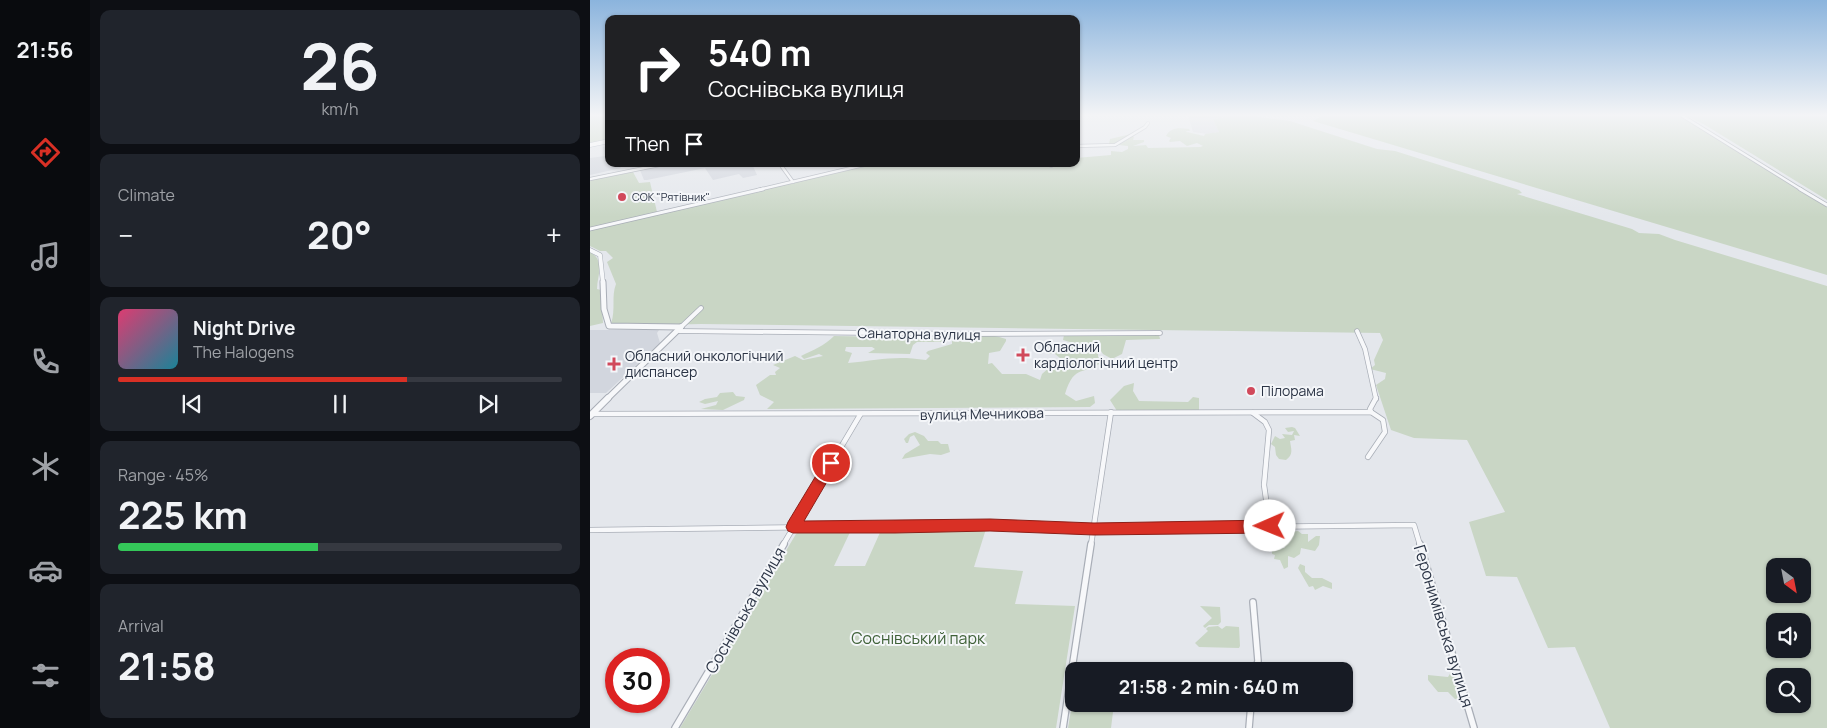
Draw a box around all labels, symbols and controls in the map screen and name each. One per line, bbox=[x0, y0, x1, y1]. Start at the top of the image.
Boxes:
text: 26 bbox=[300, 21, 380, 110]
text: 540 m bbox=[708, 29, 811, 77]
text: 21:56 bbox=[17, 35, 73, 65]
icon: right bbox=[625, 35, 690, 100]
text: Соснівська вулиця bbox=[708, 74, 904, 104]
text: km/h bbox=[321, 98, 359, 120]
icon: arrive bbox=[680, 130, 708, 158]
text: Then bbox=[625, 131, 670, 157]
icon: directions bbox=[28, 135, 63, 170]
text: Climate bbox=[118, 184, 175, 206]
place label: СОК "Рятівник" bbox=[632, 189, 710, 204]
marker: СОК "Рятівник" bbox=[616, 191, 628, 203]
text: 20° bbox=[307, 208, 372, 260]
text: − bbox=[118, 216, 133, 254]
text: + bbox=[546, 216, 562, 254]
icon: music bbox=[28, 239, 63, 274]
text: Night Drive bbox=[193, 315, 295, 341]
street label: Санаторна вулиця bbox=[857, 323, 981, 344]
place label: Обласний кардіологічний центр bbox=[1034, 337, 1178, 372]
text: The Halogens bbox=[193, 341, 294, 363]
icon: phone bbox=[28, 344, 63, 379]
place label: Обласний онкологічний диспансер bbox=[625, 346, 783, 381]
marker: Обласний кардіологічний центр bbox=[1016, 348, 1030, 362]
marker: Обласний онкологічний диспансер bbox=[607, 357, 621, 371]
place label: Пілорама bbox=[1261, 381, 1324, 400]
marker: Пілорама bbox=[1245, 385, 1257, 397]
icon: previous bbox=[178, 390, 206, 418]
icon: pause bbox=[326, 390, 354, 418]
icon: next bbox=[474, 390, 502, 418]
street label: вулиця Мечникова bbox=[920, 403, 1044, 424]
pin bbox=[810, 442, 852, 484]
icon: climate bbox=[28, 449, 63, 484]
icon: arrive bbox=[817, 449, 845, 477]
text: Range · 45% bbox=[118, 464, 208, 486]
text: 225 km bbox=[118, 488, 248, 540]
position arrow bbox=[1243, 499, 1295, 551]
street label: Геронимівська вулиця bbox=[1409, 542, 1479, 710]
street label: Соснівська вулиця bbox=[700, 543, 790, 677]
icon: car bbox=[28, 553, 63, 588]
north arrow bbox=[1766, 558, 1811, 602]
map controls bbox=[1766, 558, 1811, 713]
button: sound bbox=[1766, 613, 1811, 658]
text: Arrival bbox=[118, 615, 164, 637]
park label: Соснівський парк bbox=[851, 627, 986, 649]
text: 21:58 bbox=[118, 639, 216, 691]
speed limit sign: 30 bbox=[605, 648, 670, 713]
icon: filters bbox=[28, 658, 63, 693]
button: search bbox=[1766, 668, 1811, 713]
text: 21:58 · 2 min · 640 m bbox=[1119, 674, 1299, 700]

